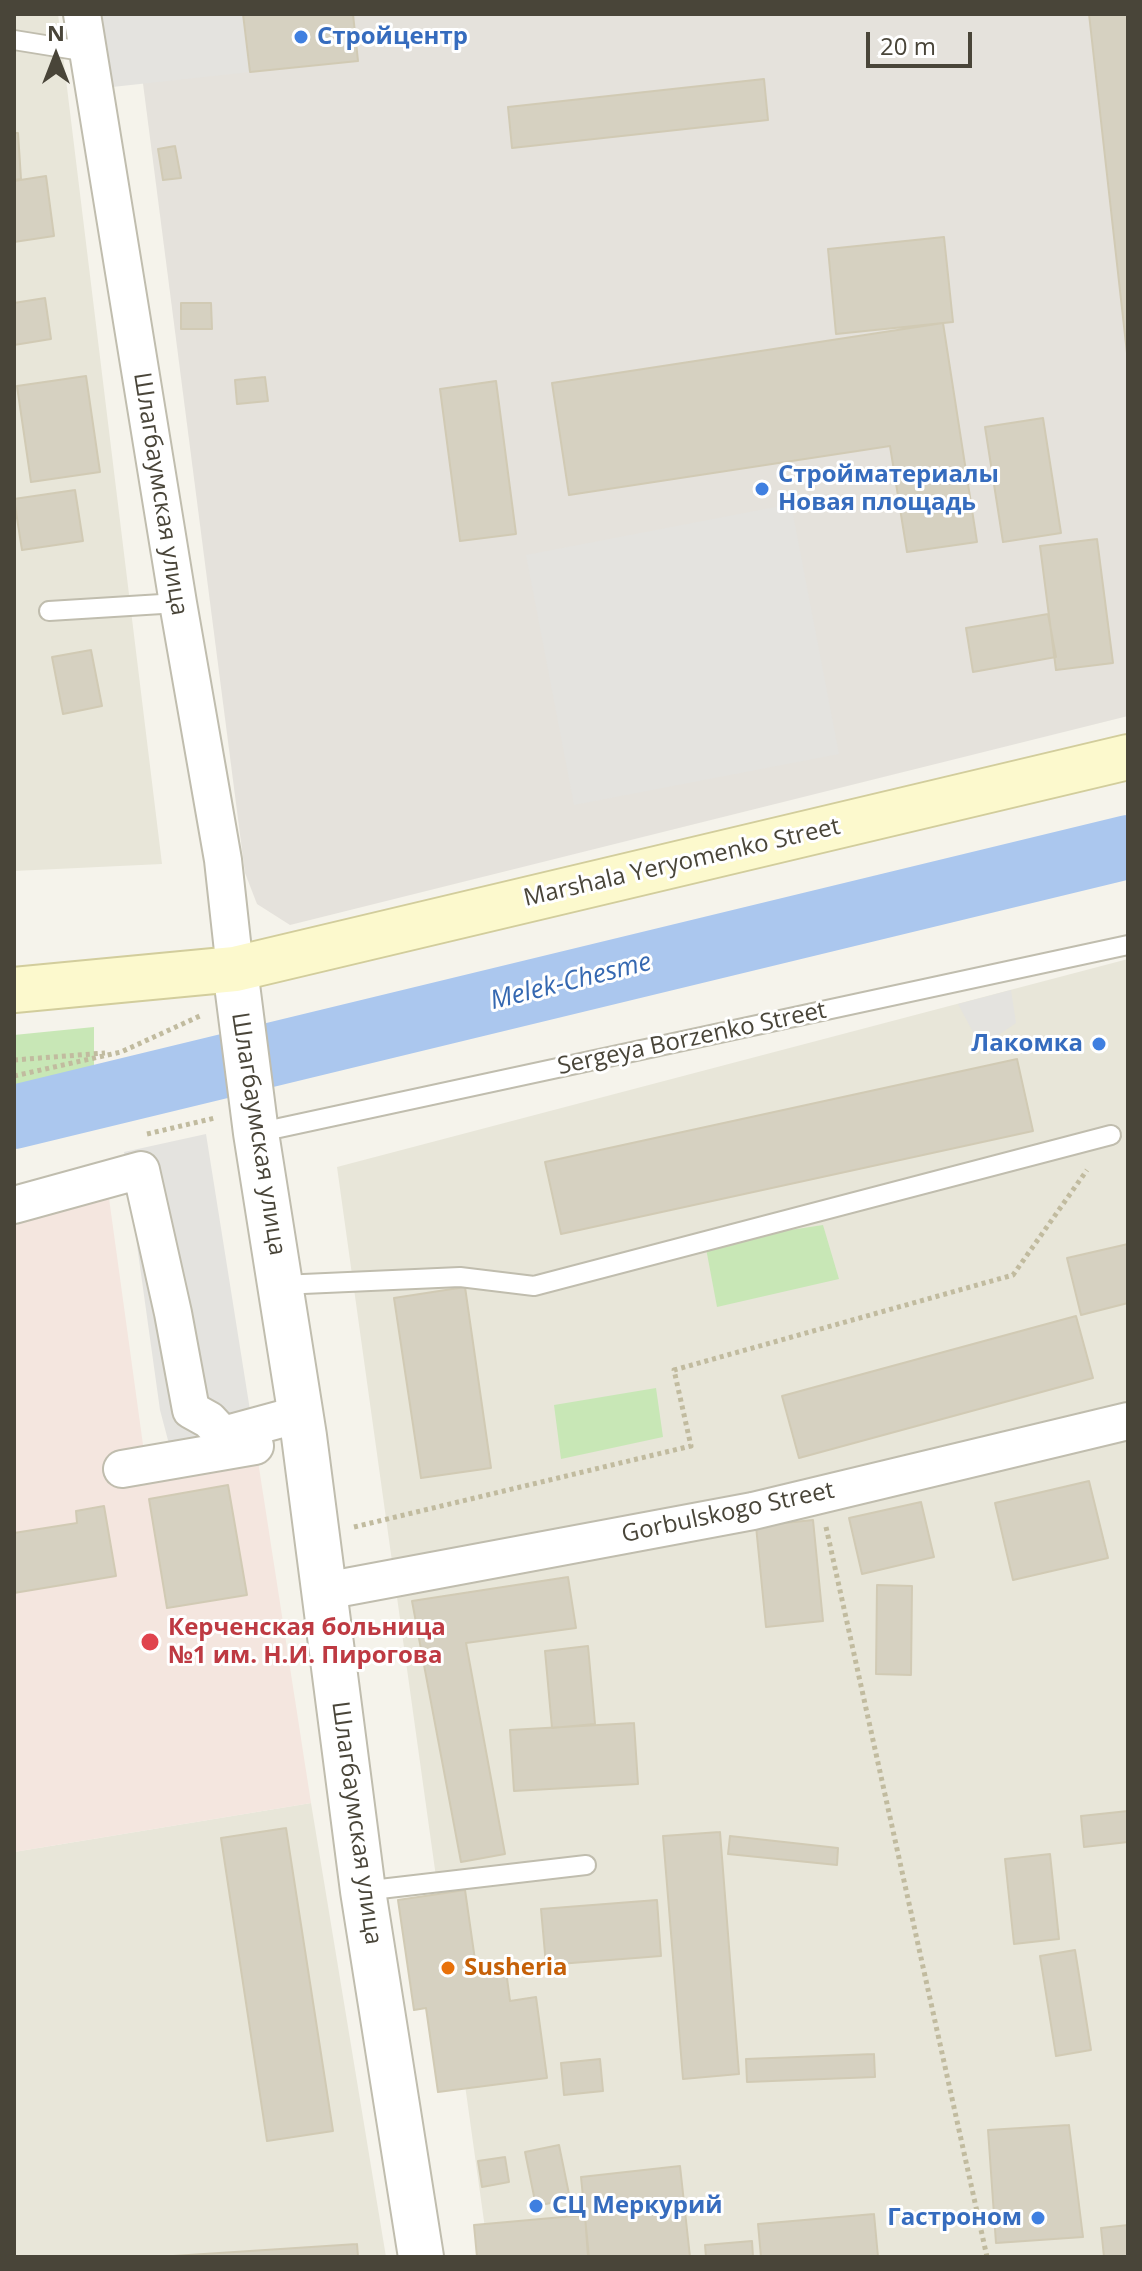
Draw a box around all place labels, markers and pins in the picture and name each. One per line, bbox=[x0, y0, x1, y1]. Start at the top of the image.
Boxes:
place label: Стройцентр bbox=[317, 23, 468, 51]
marker: Стройцентр bbox=[292, 28, 310, 46]
place label: Стройматериалы Новая площадь bbox=[778, 461, 999, 517]
marker: Стройматериалы Новая площадь bbox=[753, 480, 771, 498]
place label: Лакомка bbox=[971, 1030, 1083, 1058]
marker: Лакомка bbox=[1090, 1035, 1108, 1053]
place label: Керченская больница №1 им. Н.И. Пирогова bbox=[168, 1614, 446, 1670]
marker: Керченская больница №1 им. Н.И. Пирогова bbox=[139, 1631, 161, 1653]
place label: Susheria bbox=[464, 1954, 568, 1982]
marker: Susheria bbox=[439, 1959, 457, 1977]
place label: СЦ Меркурий bbox=[552, 2192, 723, 2220]
marker: СЦ Меркурий bbox=[527, 2197, 545, 2215]
place label: Гастроном bbox=[887, 2204, 1022, 2232]
marker: Гастроном bbox=[1029, 2209, 1047, 2227]

